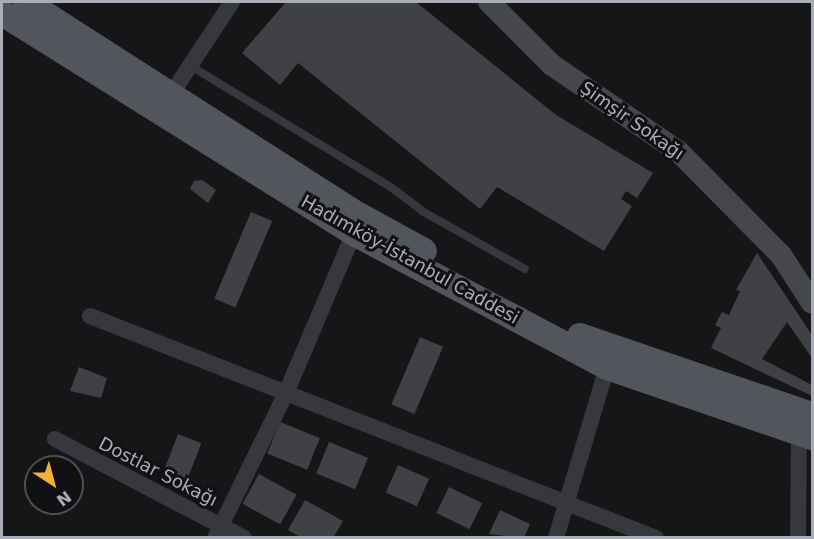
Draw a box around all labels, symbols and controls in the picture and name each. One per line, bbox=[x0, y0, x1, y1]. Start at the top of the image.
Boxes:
street label: Şimşir Sokağı bbox=[576, 77, 688, 165]
street label: Hadımköy-İstanbul Caddesi bbox=[297, 191, 523, 329]
street label: Dostlar Sokağı bbox=[95, 433, 221, 511]
north arrow bbox=[24, 455, 84, 515]
text: N bbox=[53, 487, 75, 510]

